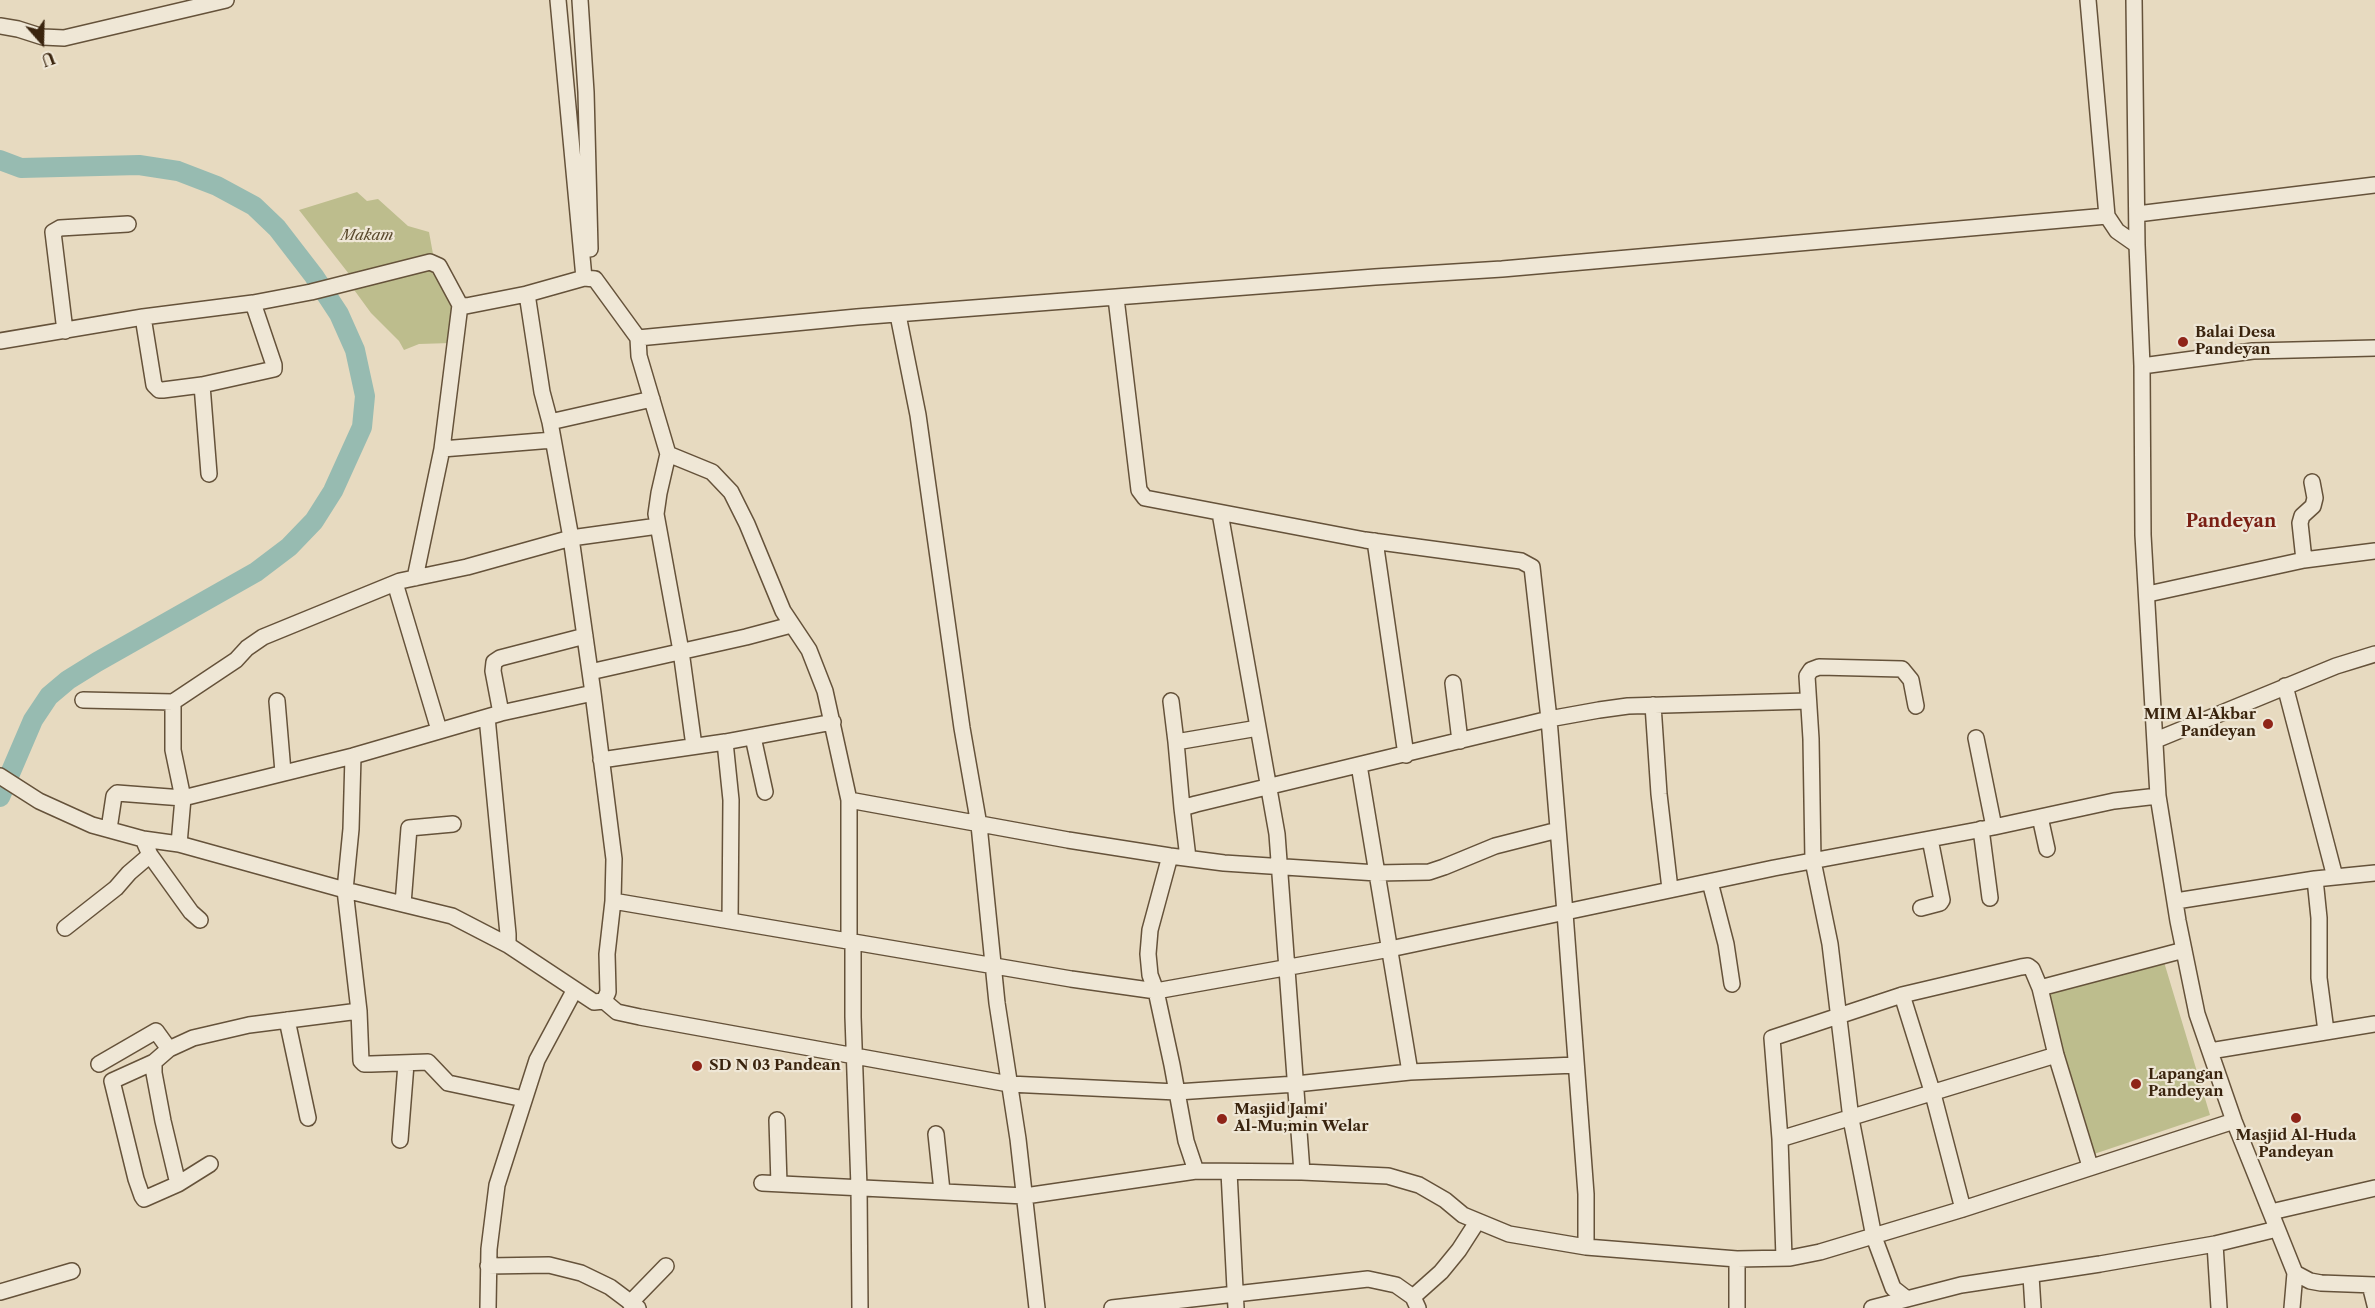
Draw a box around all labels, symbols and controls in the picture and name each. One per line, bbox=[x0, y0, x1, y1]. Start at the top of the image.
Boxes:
north arrow bbox=[12, 12, 72, 72]
text: U bbox=[39, 47, 58, 71]
park label: Makam bbox=[341, 227, 393, 245]
place label: Balai Desa Pandeyan bbox=[2195, 324, 2276, 359]
marker: Balai Desa Pandeyan bbox=[2176, 335, 2190, 349]
district label: Pandeyan bbox=[2186, 511, 2276, 533]
place label: MIM Al-Akbar Pandeyan bbox=[2144, 706, 2256, 741]
marker: MIM Al-Akbar Pandeyan bbox=[2261, 717, 2275, 731]
place label: SD N 03 Pandean bbox=[709, 1057, 841, 1075]
marker: SD N 03 Pandean bbox=[690, 1059, 704, 1073]
place label: Lapangan Pandeyan bbox=[2148, 1066, 2224, 1101]
marker: Lapangan Pandeyan bbox=[2129, 1077, 2143, 1091]
place label: Masjid Jami' Al-Mu;min Welar bbox=[1234, 1101, 1369, 1136]
marker: Masjid Al-Huda Pandeyan bbox=[2289, 1111, 2303, 1125]
marker: Masjid Jami' Al-Mu;min Welar bbox=[1215, 1112, 1229, 1126]
place label: Masjid Al-Huda Pandeyan bbox=[2236, 1127, 2356, 1162]

